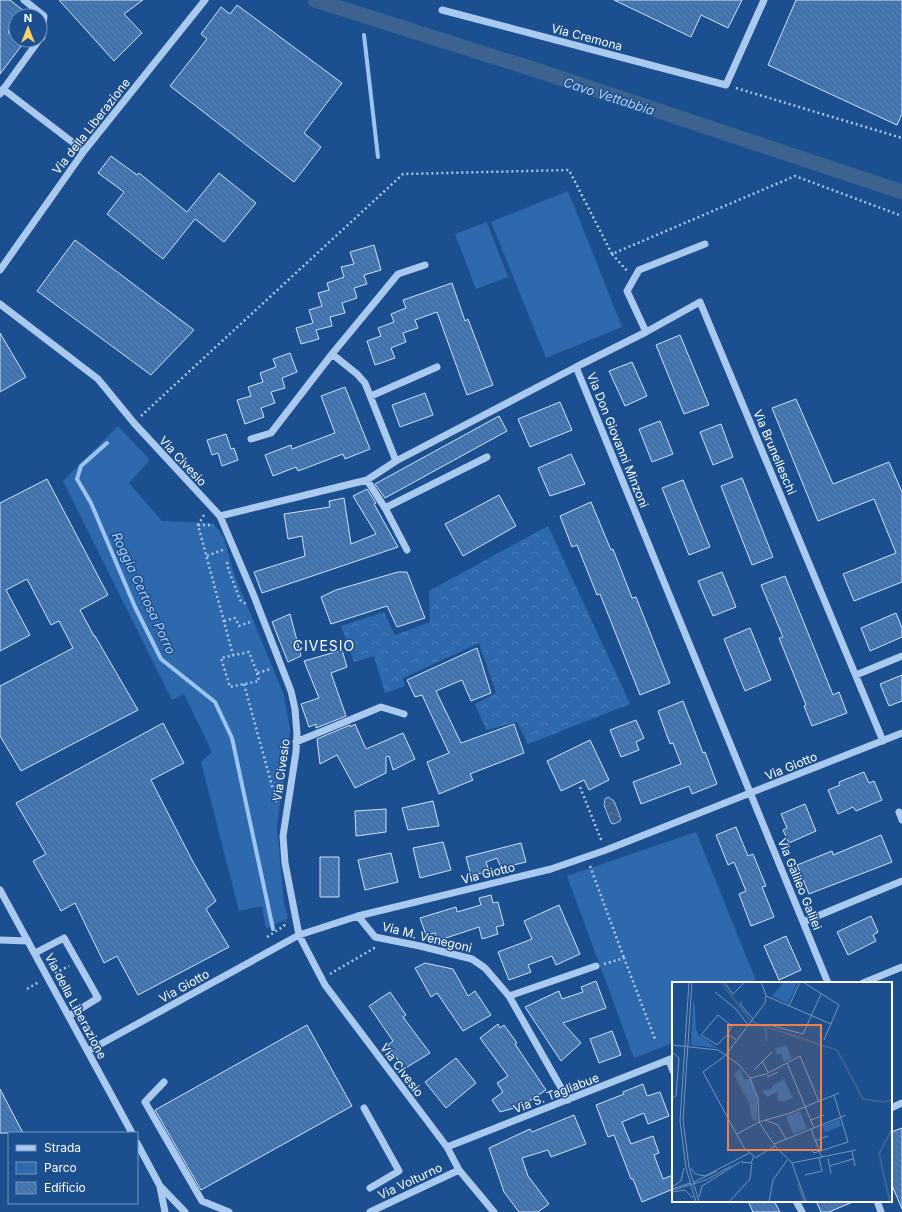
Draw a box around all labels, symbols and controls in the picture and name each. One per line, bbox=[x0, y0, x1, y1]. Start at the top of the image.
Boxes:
north arrow bbox=[8, 8, 48, 48]
text: N bbox=[24, 11, 32, 25]
street label: Via Cremona bbox=[550, 20, 624, 54]
water label: Cavo Vettabbia bbox=[561, 74, 657, 118]
street label: Via della Liberazione bbox=[49, 75, 133, 177]
street label: Via Don Giovanni Minzoni bbox=[584, 370, 652, 510]
street label: Via Brunelleschi bbox=[750, 407, 800, 497]
street label: Via Civesio bbox=[156, 433, 210, 489]
water label: Roggia Certosa Porro bbox=[109, 529, 179, 657]
district label: CIVESIO bbox=[293, 637, 355, 654]
street label: Via Civesio bbox=[269, 738, 293, 802]
street label: Via Giotto bbox=[763, 749, 819, 783]
street label: Via Galileo Galilei bbox=[775, 836, 825, 932]
street label: Via Giotto bbox=[460, 859, 516, 887]
street label: Via M. Venegoni bbox=[380, 919, 474, 955]
street label: Via della Liberazione bbox=[42, 951, 110, 1061]
street label: Via Giotto bbox=[156, 966, 212, 1006]
inset map bbox=[672, 982, 892, 1202]
street label: Via Civesio bbox=[377, 1040, 427, 1100]
street label: Via S. Tagliabue bbox=[511, 1070, 601, 1116]
legend bbox=[8, 1132, 138, 1204]
text: Strada bbox=[44, 1140, 81, 1155]
text: Parco bbox=[44, 1160, 77, 1175]
street label: Via Volturno bbox=[375, 1160, 445, 1202]
text: Edificio bbox=[44, 1180, 86, 1195]

